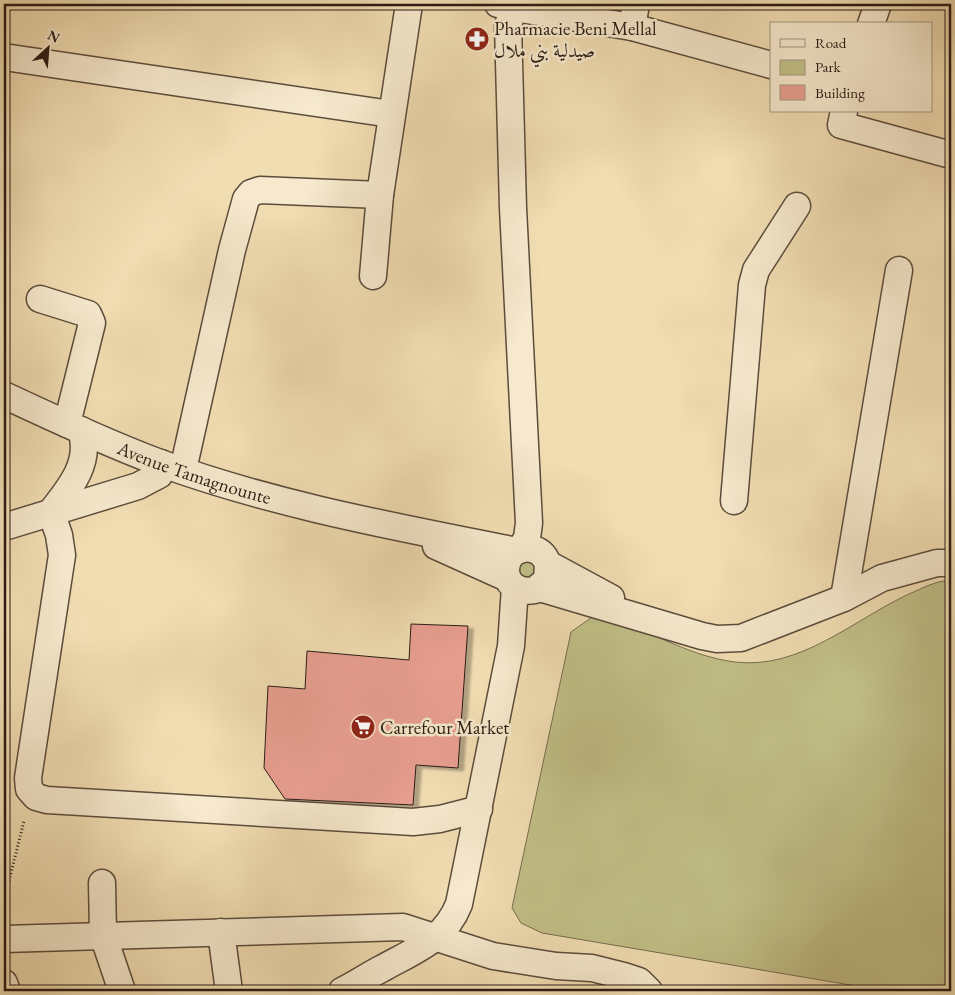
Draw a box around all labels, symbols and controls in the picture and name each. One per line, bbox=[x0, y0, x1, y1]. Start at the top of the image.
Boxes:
place label: Pharmacie Beni Mellal صيدلية بني ملال bbox=[494, 16, 657, 68]
north arrow bbox=[22, 22, 72, 72]
legend bbox=[770, 22, 932, 112]
text: N bbox=[45, 26, 63, 47]
pharmacy icon: Pharmacie Beni Mellal صيدلية بني ملال bbox=[464, 26, 490, 52]
text: Road bbox=[815, 33, 847, 52]
text: Park bbox=[815, 57, 842, 76]
text: Building bbox=[815, 83, 865, 102]
street label: Avenue Tamagnounte bbox=[113, 435, 274, 510]
supermarket icon: Carrefour Market bbox=[350, 714, 376, 740]
place label: Carrefour Market bbox=[380, 715, 509, 740]

